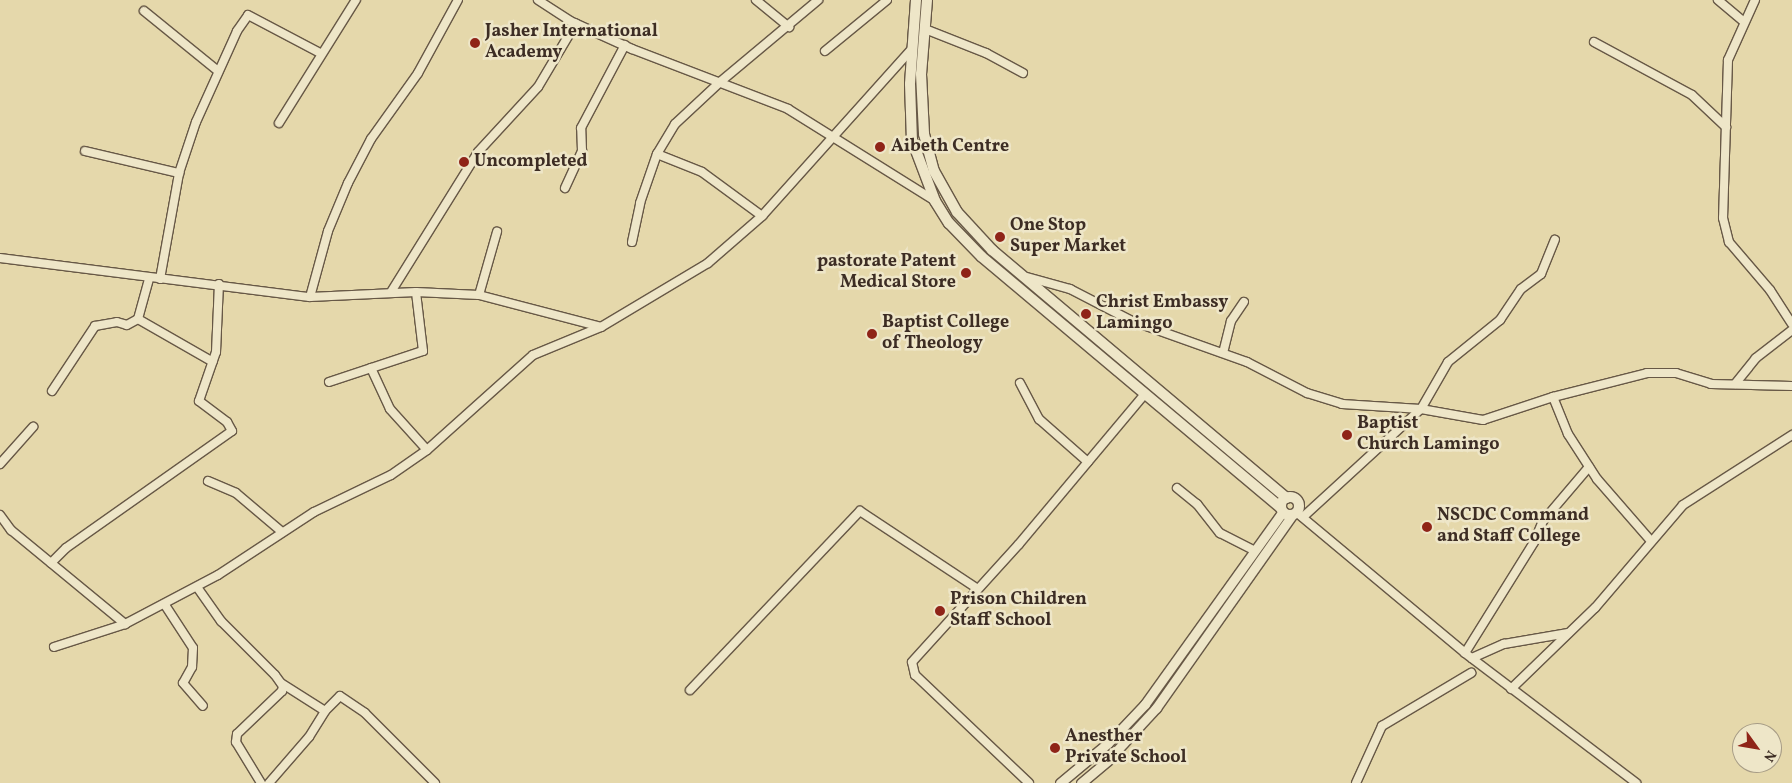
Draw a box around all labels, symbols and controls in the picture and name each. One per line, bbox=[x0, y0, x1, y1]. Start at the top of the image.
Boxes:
place label: Jasher International Academy bbox=[485, 22, 658, 64]
marker: Jasher International Academy bbox=[469, 37, 481, 49]
place label: Aibeth Centre bbox=[891, 136, 1009, 158]
marker: Aibeth Centre bbox=[873, 140, 887, 154]
place label: Uncompleted bbox=[474, 151, 587, 173]
marker: Uncompleted bbox=[458, 156, 470, 168]
place label: One Stop Super Market bbox=[1010, 216, 1126, 258]
marker: One Stop Super Market bbox=[994, 231, 1006, 243]
place label: pastorate Patent Medical Store bbox=[817, 252, 956, 294]
marker: pastorate Patent Medical Store bbox=[960, 267, 972, 279]
place label: Christ Embassy Lamingo bbox=[1096, 293, 1228, 336]
marker: Christ Embassy Lamingo bbox=[1080, 308, 1092, 320]
place label: Baptist College of Theology bbox=[882, 313, 1009, 356]
marker: Baptist College of Theology bbox=[866, 328, 878, 340]
place label: Baptist Church Lamingo bbox=[1357, 414, 1500, 456]
marker: Baptist Church Lamingo bbox=[1341, 429, 1353, 441]
place label: NSCDC Command and Staff College bbox=[1437, 506, 1589, 548]
marker: NSCDC Command and Staff College bbox=[1421, 521, 1433, 533]
place label: Prison Children Staff School bbox=[950, 590, 1087, 632]
marker: Prison Children Staff School bbox=[934, 605, 946, 617]
north arrow bbox=[1732, 723, 1782, 773]
place label: Anesther Private School bbox=[1065, 727, 1187, 770]
marker: Anesther Private School bbox=[1049, 742, 1061, 754]
text: N bbox=[1759, 746, 1780, 765]

